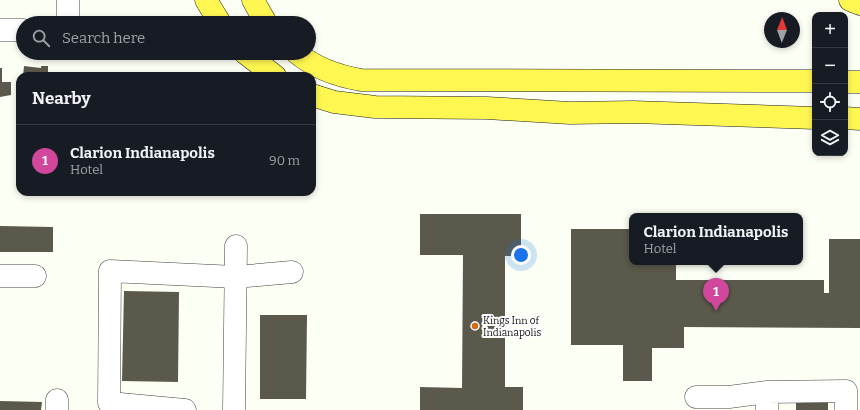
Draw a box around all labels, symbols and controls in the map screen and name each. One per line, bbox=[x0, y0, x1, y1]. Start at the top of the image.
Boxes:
north arrow bbox=[764, 12, 800, 48]
map controls bbox=[812, 12, 848, 156]
button: + bbox=[812, 12, 848, 48]
search box bbox=[16, 16, 316, 60]
icon: search bbox=[30, 27, 52, 49]
text: Search here bbox=[62, 29, 145, 47]
button: − bbox=[812, 48, 848, 84]
button: locate bbox=[812, 84, 848, 120]
text: Nearby bbox=[32, 88, 91, 109]
button: layers bbox=[812, 120, 848, 156]
text: Clarion Indianapolis bbox=[70, 144, 215, 162]
text: 1 bbox=[42, 153, 48, 168]
text: 90 m bbox=[269, 153, 300, 168]
text: Hotel bbox=[70, 162, 103, 177]
popup bbox=[629, 213, 803, 265]
text: Clarion Indianapolis bbox=[644, 223, 788, 241]
text: Hotel bbox=[644, 241, 677, 256]
your location bbox=[511, 245, 531, 265]
pin: 1 bbox=[703, 278, 729, 311]
place label: Kings Inn of Indianapolis bbox=[483, 315, 541, 339]
marker: Kings Inn of Indianapolis bbox=[470, 321, 480, 331]

